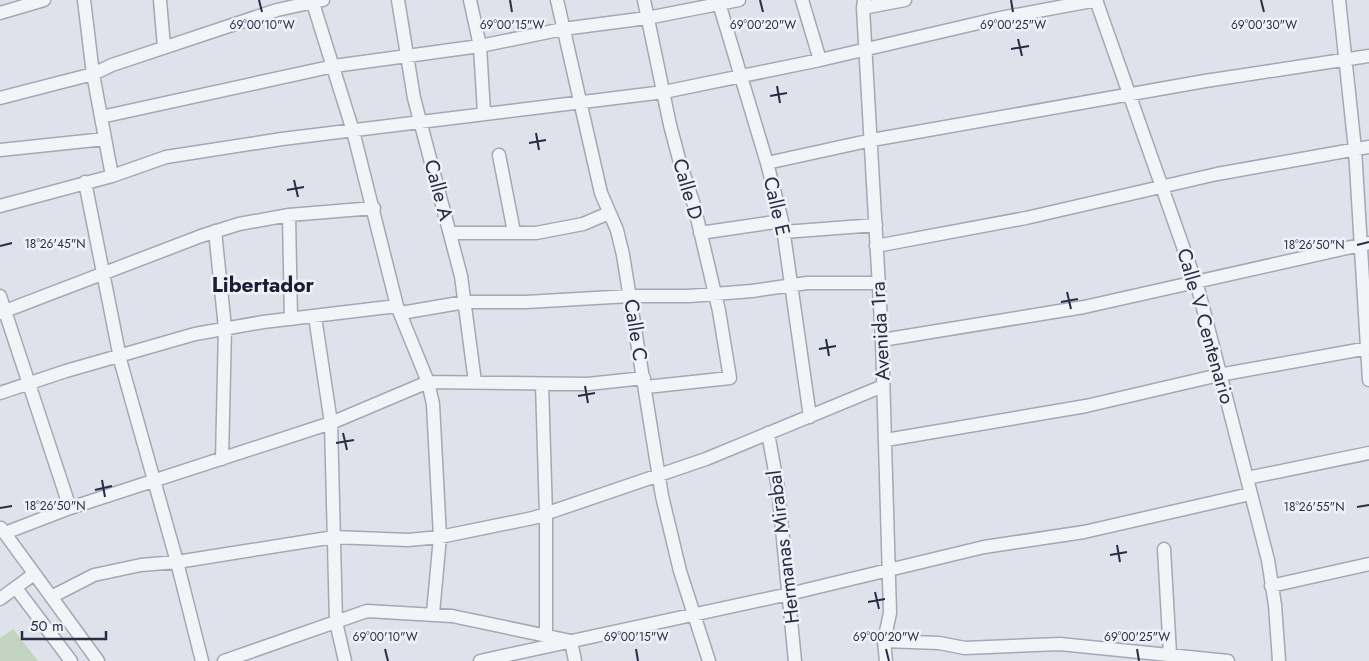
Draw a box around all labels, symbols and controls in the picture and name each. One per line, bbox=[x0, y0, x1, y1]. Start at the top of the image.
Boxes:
text: 69°00'10"W bbox=[229, 16, 295, 34]
text: 69°00'15"W bbox=[480, 16, 544, 34]
text: 69°00'20"W bbox=[730, 16, 796, 34]
text: 69°00'25"W bbox=[980, 16, 1046, 34]
text: 69°00'30"W bbox=[1231, 16, 1297, 34]
street label: Calle D bbox=[665, 155, 710, 223]
street label: Calle A bbox=[416, 156, 461, 225]
street label: Calle E bbox=[756, 174, 797, 239]
text: 18°26'45"N bbox=[24, 235, 86, 253]
text: 18°26'50"N bbox=[1283, 236, 1345, 254]
street label: Calle V Centenario bbox=[1169, 245, 1242, 407]
district label: Libertador bbox=[212, 270, 315, 300]
street label: Avenida 1ra bbox=[863, 281, 898, 381]
street label: Calle C bbox=[616, 297, 655, 363]
street label: Hermanas Mirabal bbox=[760, 469, 807, 625]
text: 18°26'50"N bbox=[24, 497, 86, 515]
text: 18°26'55"N bbox=[1284, 498, 1344, 516]
scale bar bbox=[22, 608, 106, 640]
text: 50 m bbox=[30, 615, 64, 637]
text: 69°00'10"W bbox=[352, 628, 418, 646]
text: 69°00'15"W bbox=[604, 628, 668, 646]
text: 69°00'20"W bbox=[853, 628, 919, 646]
text: 69°00'25"W bbox=[1104, 628, 1170, 646]

